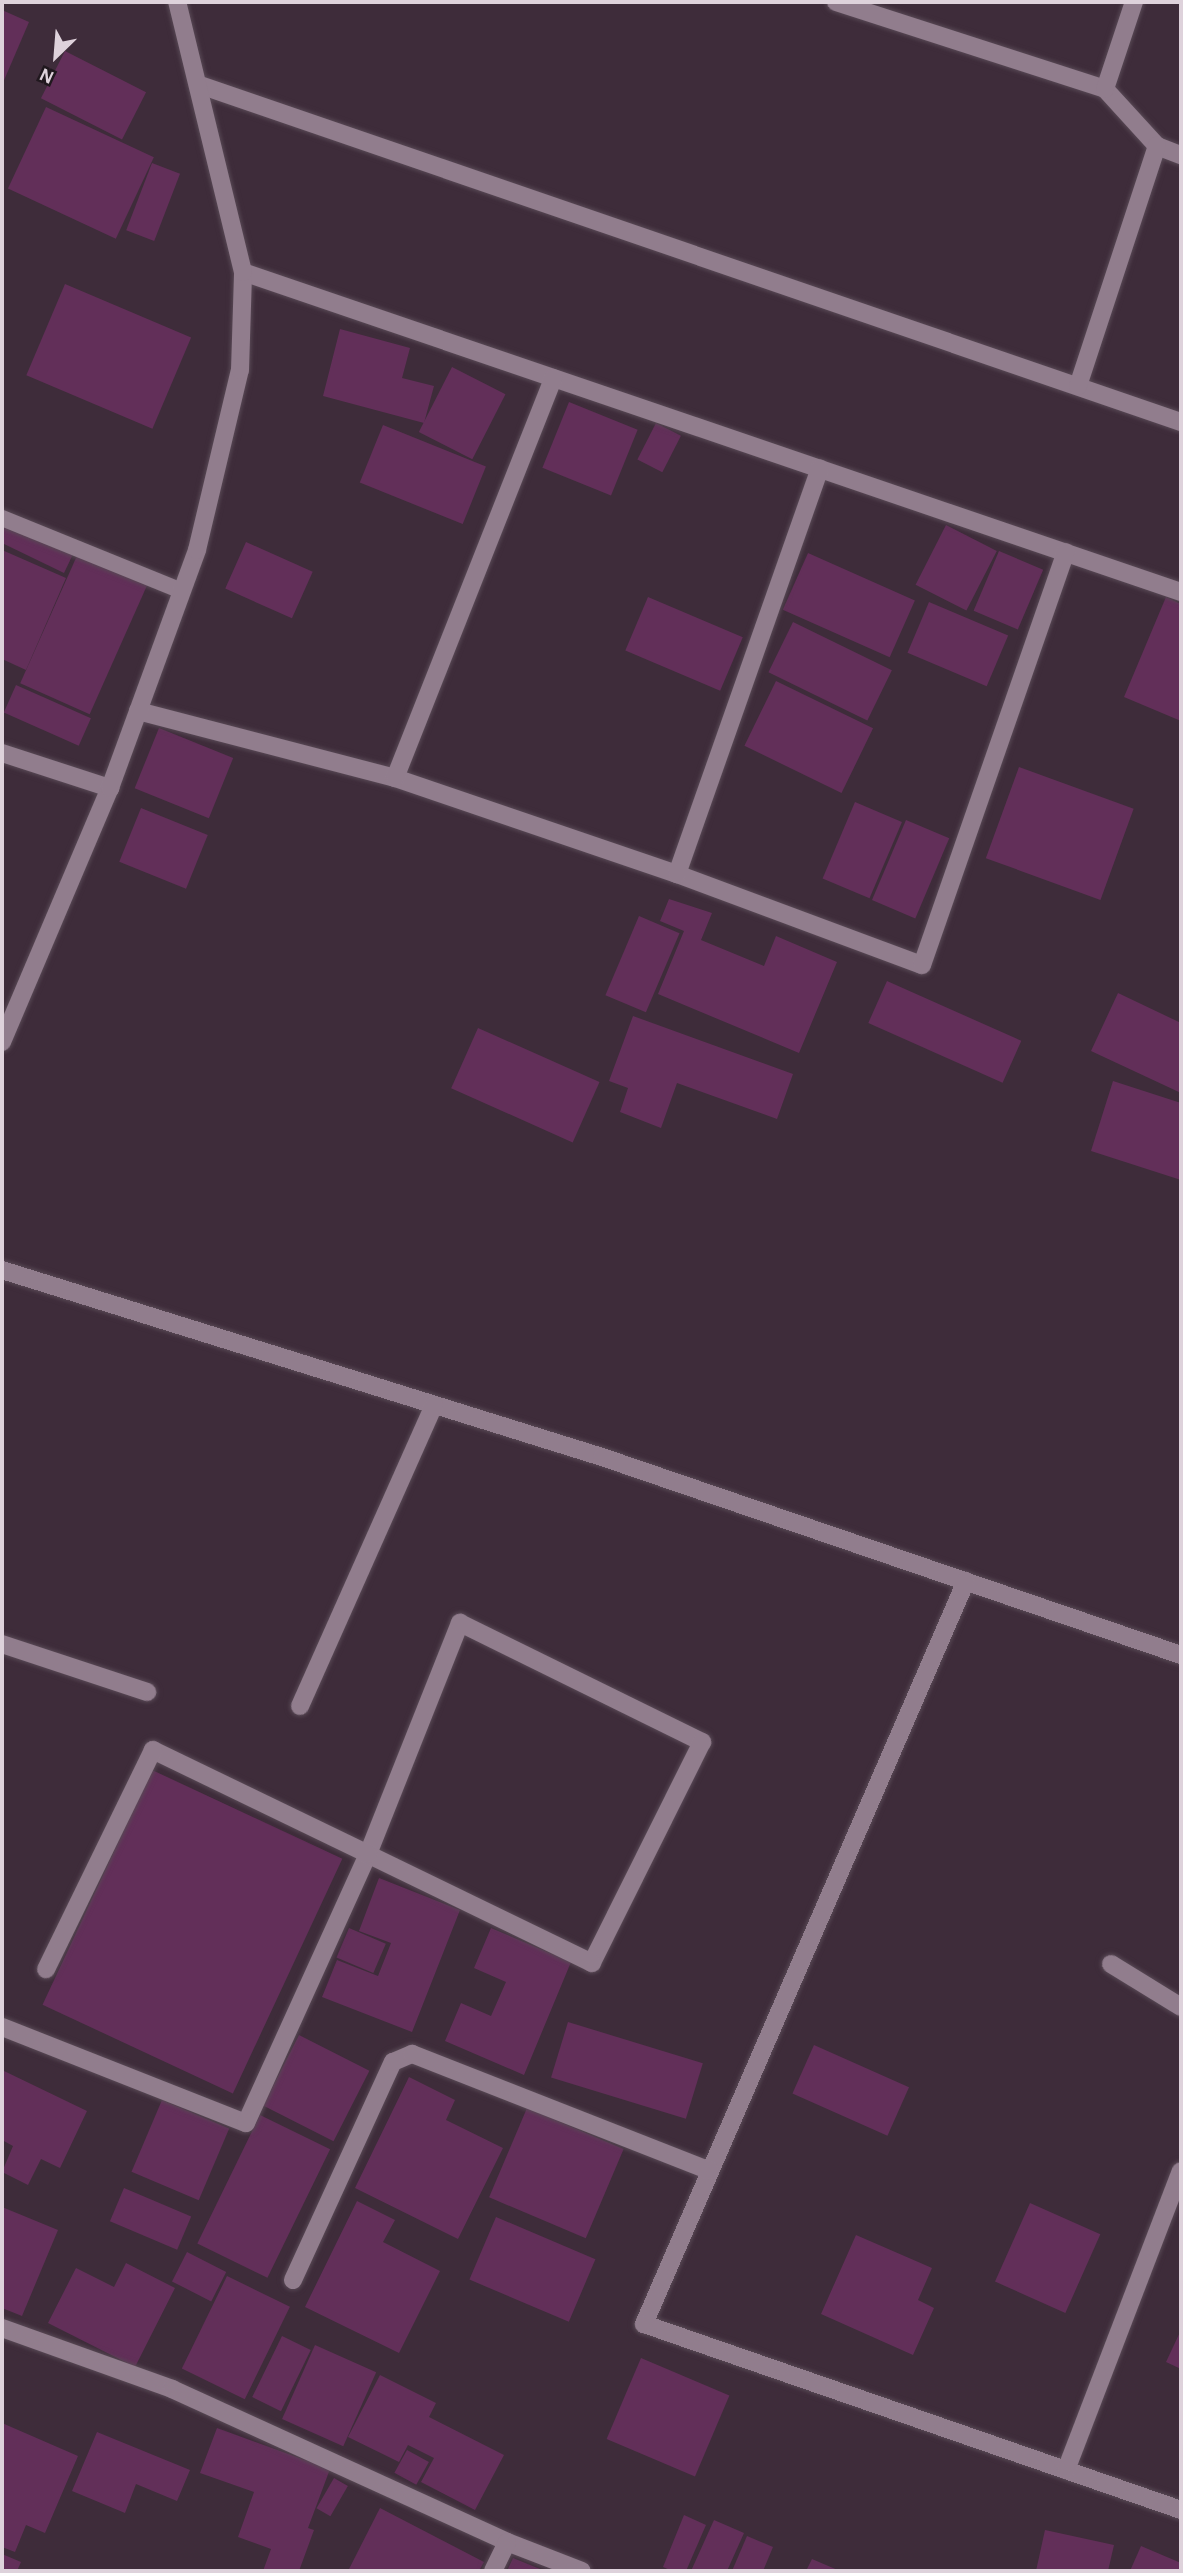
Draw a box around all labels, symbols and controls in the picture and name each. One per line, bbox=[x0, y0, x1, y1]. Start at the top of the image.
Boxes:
north arrow bbox=[21, 21, 91, 91]
text: N bbox=[37, 64, 57, 87]

